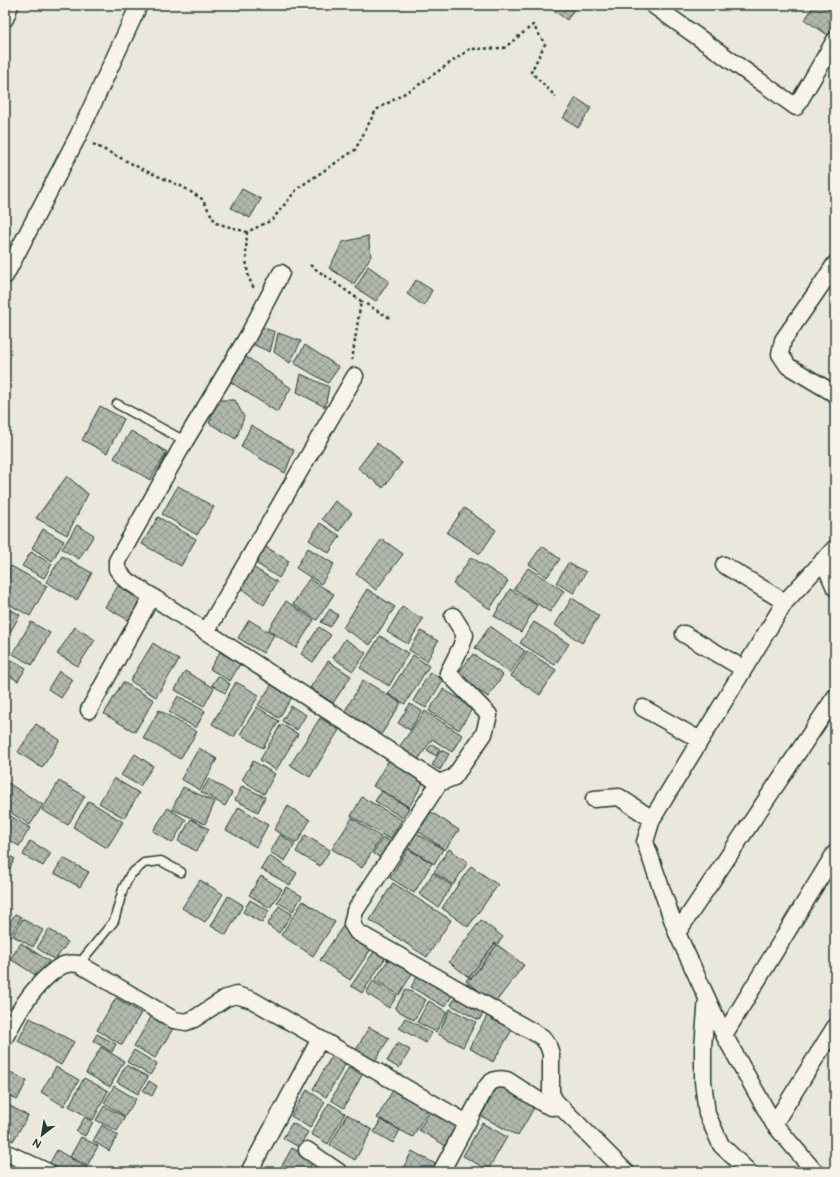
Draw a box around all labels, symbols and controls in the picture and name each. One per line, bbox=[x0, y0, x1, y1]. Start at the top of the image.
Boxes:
north arrow bbox=[22, 1115, 62, 1155]
text: N bbox=[30, 1135, 44, 1151]

